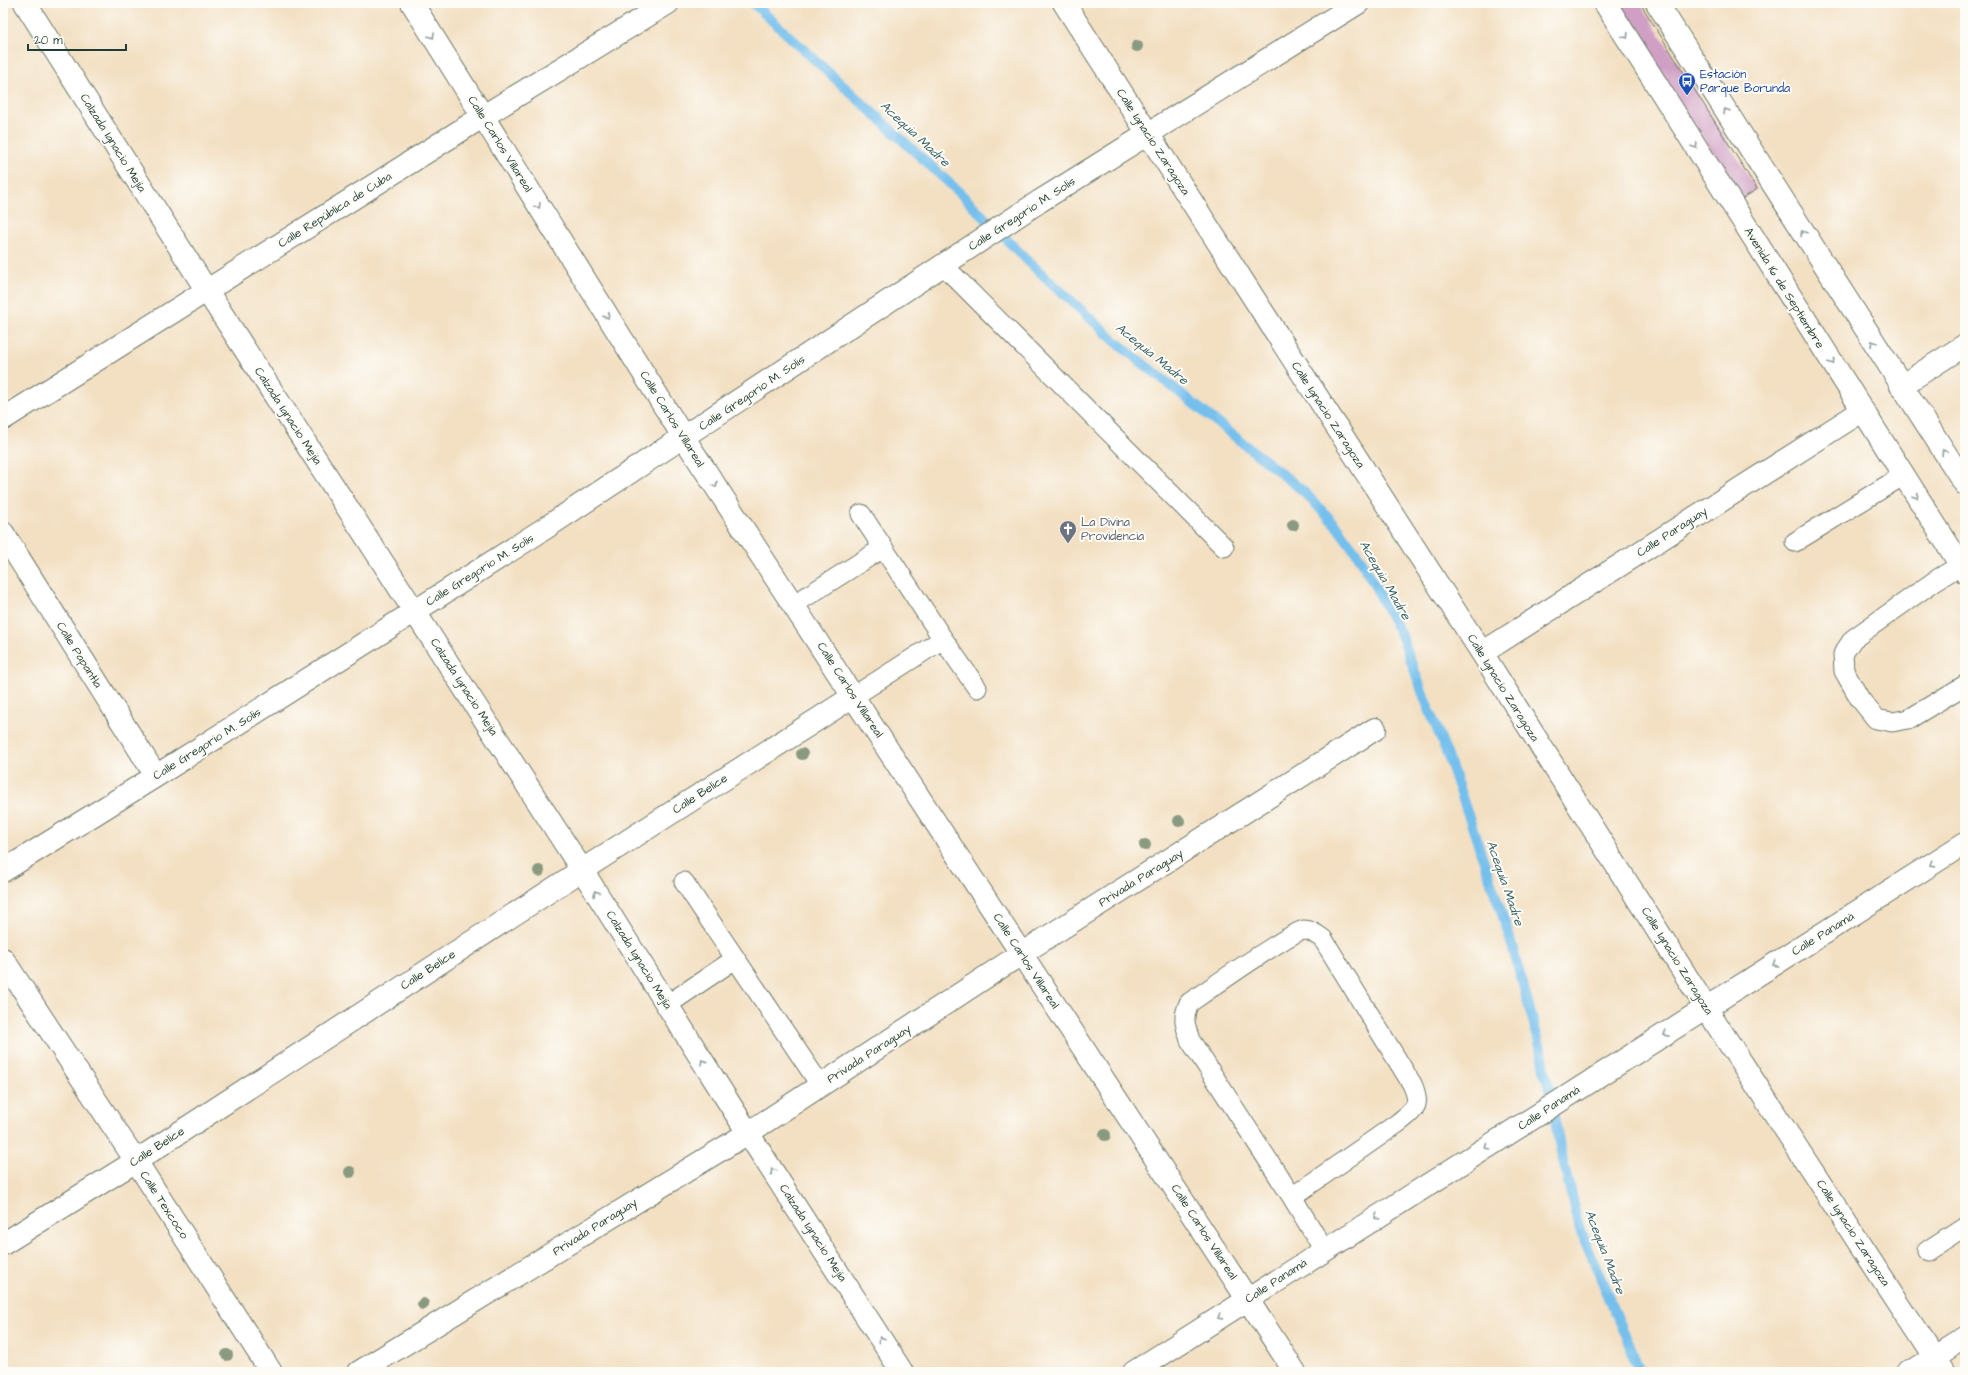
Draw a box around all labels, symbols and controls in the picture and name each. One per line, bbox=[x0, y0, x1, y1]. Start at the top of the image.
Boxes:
scale bar bbox=[28, 26, 126, 52]
text: 20 m bbox=[34, 32, 63, 49]
one-way arrow bbox=[428, 32, 435, 39]
one-way arrow bbox=[1621, 32, 1628, 39]
place label: Estación Parque Borunda bbox=[1700, 66, 1790, 97]
bus stop icon: Estación Parque Borunda bbox=[1677, 71, 1697, 96]
street label: Calle Ignacio Zaragoza bbox=[1111, 85, 1194, 199]
street label: Calzada Ignacio Mejía bbox=[75, 91, 150, 196]
street label: Calle Carlos Villareal bbox=[463, 93, 537, 196]
water label: Acequia Madre bbox=[876, 97, 954, 172]
one-way arrow bbox=[1724, 109, 1731, 116]
one-way arrow bbox=[1690, 142, 1698, 149]
street label: Calle República de Cuba bbox=[275, 168, 395, 252]
street label: Calle Gregorio M. Solis bbox=[965, 173, 1079, 256]
one-way arrow bbox=[533, 202, 541, 209]
street label: Avenida 16 de Septiembre bbox=[1740, 224, 1829, 352]
one-way arrow bbox=[1800, 230, 1808, 237]
one-way arrow bbox=[603, 312, 610, 319]
water label: Acequia Madre bbox=[1112, 319, 1193, 390]
one-way arrow bbox=[1871, 340, 1878, 347]
street label: Calle Gregorio M. Solis bbox=[696, 351, 809, 436]
street label: Calle Ignacio Zaragoza bbox=[1286, 358, 1369, 472]
one-way arrow bbox=[1827, 358, 1834, 365]
street label: Calzada Ignacio Mejía bbox=[249, 364, 326, 469]
street label: Calle Carlos Villareal bbox=[635, 368, 709, 471]
one-way arrow bbox=[1941, 449, 1948, 456]
one-way arrow bbox=[710, 480, 717, 487]
one-way arrow bbox=[1912, 492, 1919, 499]
street label: Calle Paraguay bbox=[1633, 503, 1712, 562]
place label: La Divina Providencia bbox=[1081, 514, 1144, 545]
church icon: La Divina Providencia bbox=[1058, 519, 1078, 544]
street label: Calle Gregorio M. Solis bbox=[423, 530, 538, 611]
water label: Acequia Madre bbox=[1355, 537, 1415, 624]
street label: Calle Papantla bbox=[52, 619, 106, 691]
street label: Calle Ignacio Zaragoza bbox=[1462, 631, 1543, 746]
street label: Calzada Ignacio Mejía bbox=[425, 635, 502, 740]
street label: Calle Carlos Villareal bbox=[813, 639, 887, 741]
street label: Calle Gregorio M. Solis bbox=[150, 704, 265, 785]
street label: Calle Belice bbox=[669, 770, 731, 818]
water label: Acequia Madre bbox=[1482, 838, 1528, 929]
street label: Privada Paraguay bbox=[1095, 845, 1187, 912]
one-way arrow bbox=[1929, 859, 1936, 867]
one-way arrow bbox=[593, 890, 601, 897]
street label: Calle Ignacio Zaragoza bbox=[1636, 904, 1717, 1019]
street label: Calzada Ignacio Mejía bbox=[601, 908, 676, 1013]
street label: Calle Panamá bbox=[1788, 908, 1858, 960]
street label: Calle Carlos Villareal bbox=[989, 910, 1063, 1012]
street label: Calle Belice bbox=[397, 946, 459, 994]
one-way arrow bbox=[1772, 959, 1779, 967]
street label: Privada Paraguay bbox=[824, 1020, 915, 1088]
one-way arrow bbox=[1663, 1029, 1670, 1036]
one-way arrow bbox=[700, 1059, 707, 1066]
street label: Calle Panamá bbox=[1515, 1082, 1583, 1134]
street label: Calle Belice bbox=[126, 1123, 188, 1171]
one-way arrow bbox=[1484, 1143, 1491, 1150]
street label: Calle Texcoco bbox=[136, 1168, 192, 1243]
one-way arrow bbox=[770, 1168, 778, 1175]
street label: Calle Ignacio Zaragoza bbox=[1811, 1176, 1894, 1290]
street label: Calzada Ignacio Mejía bbox=[774, 1181, 851, 1286]
street label: Calle Carlos Villareal bbox=[1167, 1181, 1241, 1283]
street label: Privada Paraguay bbox=[549, 1194, 641, 1261]
water label: Acequia Madre bbox=[1581, 1207, 1630, 1298]
one-way arrow bbox=[1374, 1212, 1381, 1219]
street label: Calle Panamá bbox=[1242, 1255, 1310, 1307]
one-way arrow bbox=[1218, 1312, 1225, 1319]
one-way arrow bbox=[878, 1336, 886, 1343]

